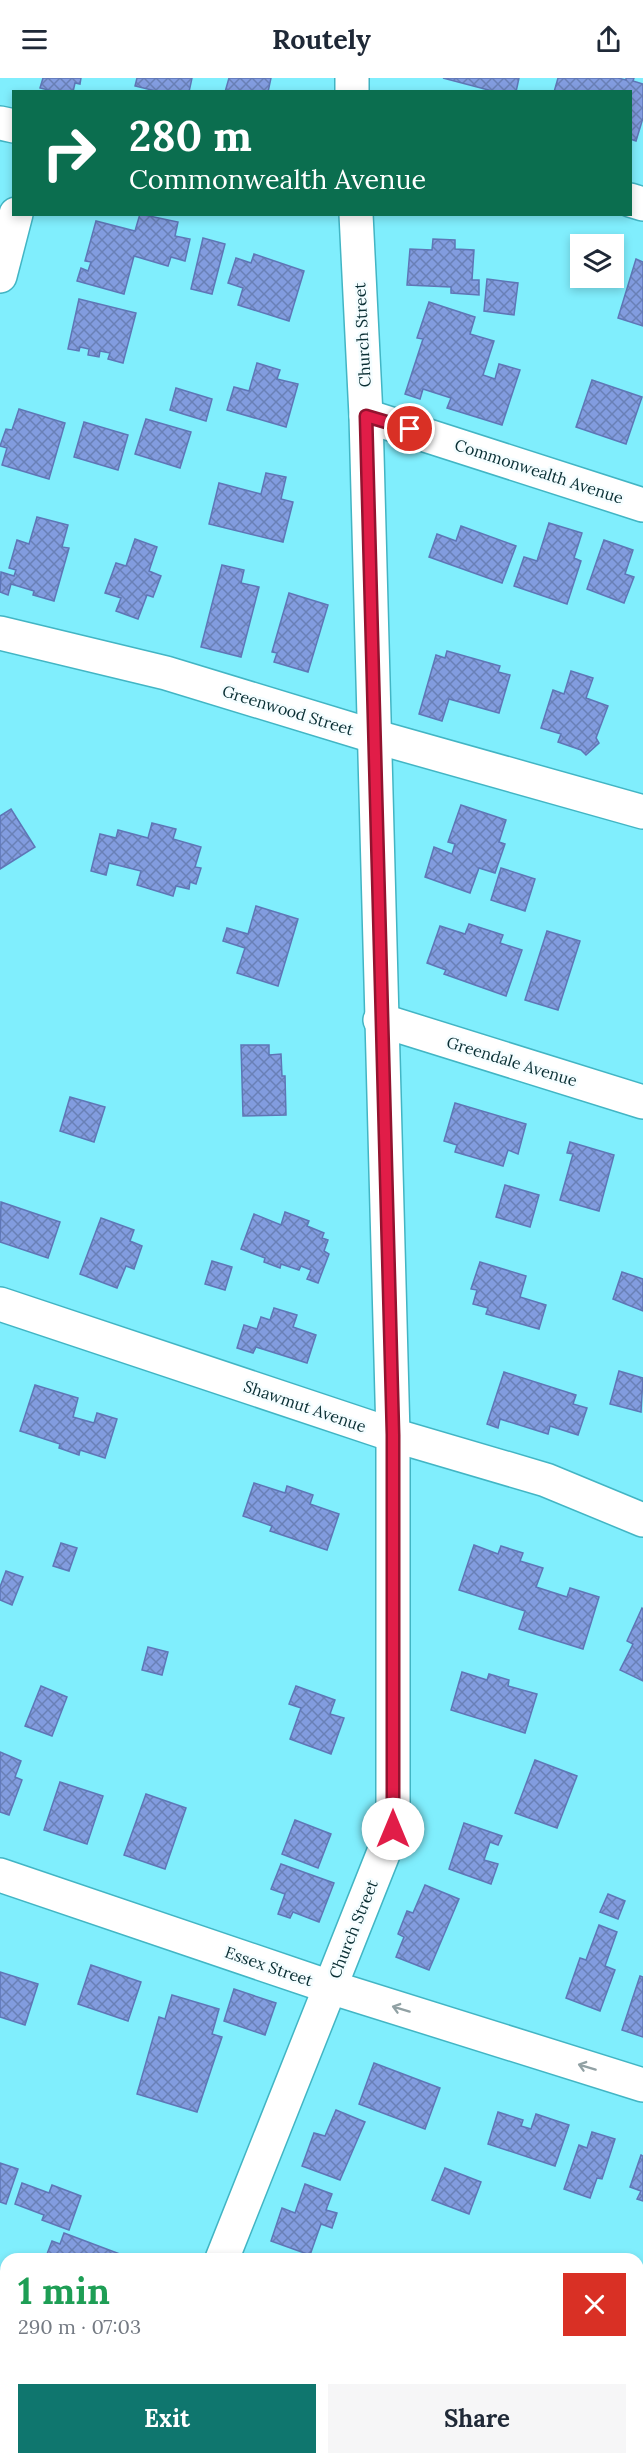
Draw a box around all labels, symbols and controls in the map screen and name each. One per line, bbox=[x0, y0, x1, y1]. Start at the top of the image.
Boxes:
text: Routely bbox=[272, 22, 371, 56]
icon: menu bbox=[18, 23, 51, 56]
icon: share bbox=[592, 23, 625, 56]
text: 280 m bbox=[129, 109, 252, 163]
icon: right bbox=[30, 114, 108, 192]
text: Commonwealth Avenue bbox=[129, 162, 426, 196]
map controls bbox=[570, 234, 624, 288]
button: layers bbox=[570, 234, 624, 288]
street label: Church Street bbox=[349, 281, 375, 388]
pin bbox=[384, 403, 435, 454]
icon: arrive bbox=[393, 412, 426, 445]
street label: Commonwealth Avenue bbox=[452, 434, 626, 508]
street label: Greenwood Street bbox=[220, 681, 357, 740]
street label: Greendale Avenue bbox=[444, 1032, 580, 1090]
street label: Shawmut Avenue bbox=[241, 1376, 369, 1436]
position arrow bbox=[361, 1797, 425, 1861]
street label: Church Street bbox=[324, 1876, 382, 1981]
street label: Essex Street bbox=[223, 1942, 316, 1991]
one-way arrow bbox=[392, 2003, 411, 2014]
one-way arrow bbox=[578, 2061, 597, 2072]
text: 1 min bbox=[18, 2268, 110, 2314]
button: close bbox=[563, 2273, 626, 2336]
text: 290 m · 07:03 bbox=[18, 2314, 141, 2339]
button: Exit bbox=[18, 2384, 316, 2453]
button: Share bbox=[328, 2384, 626, 2453]

